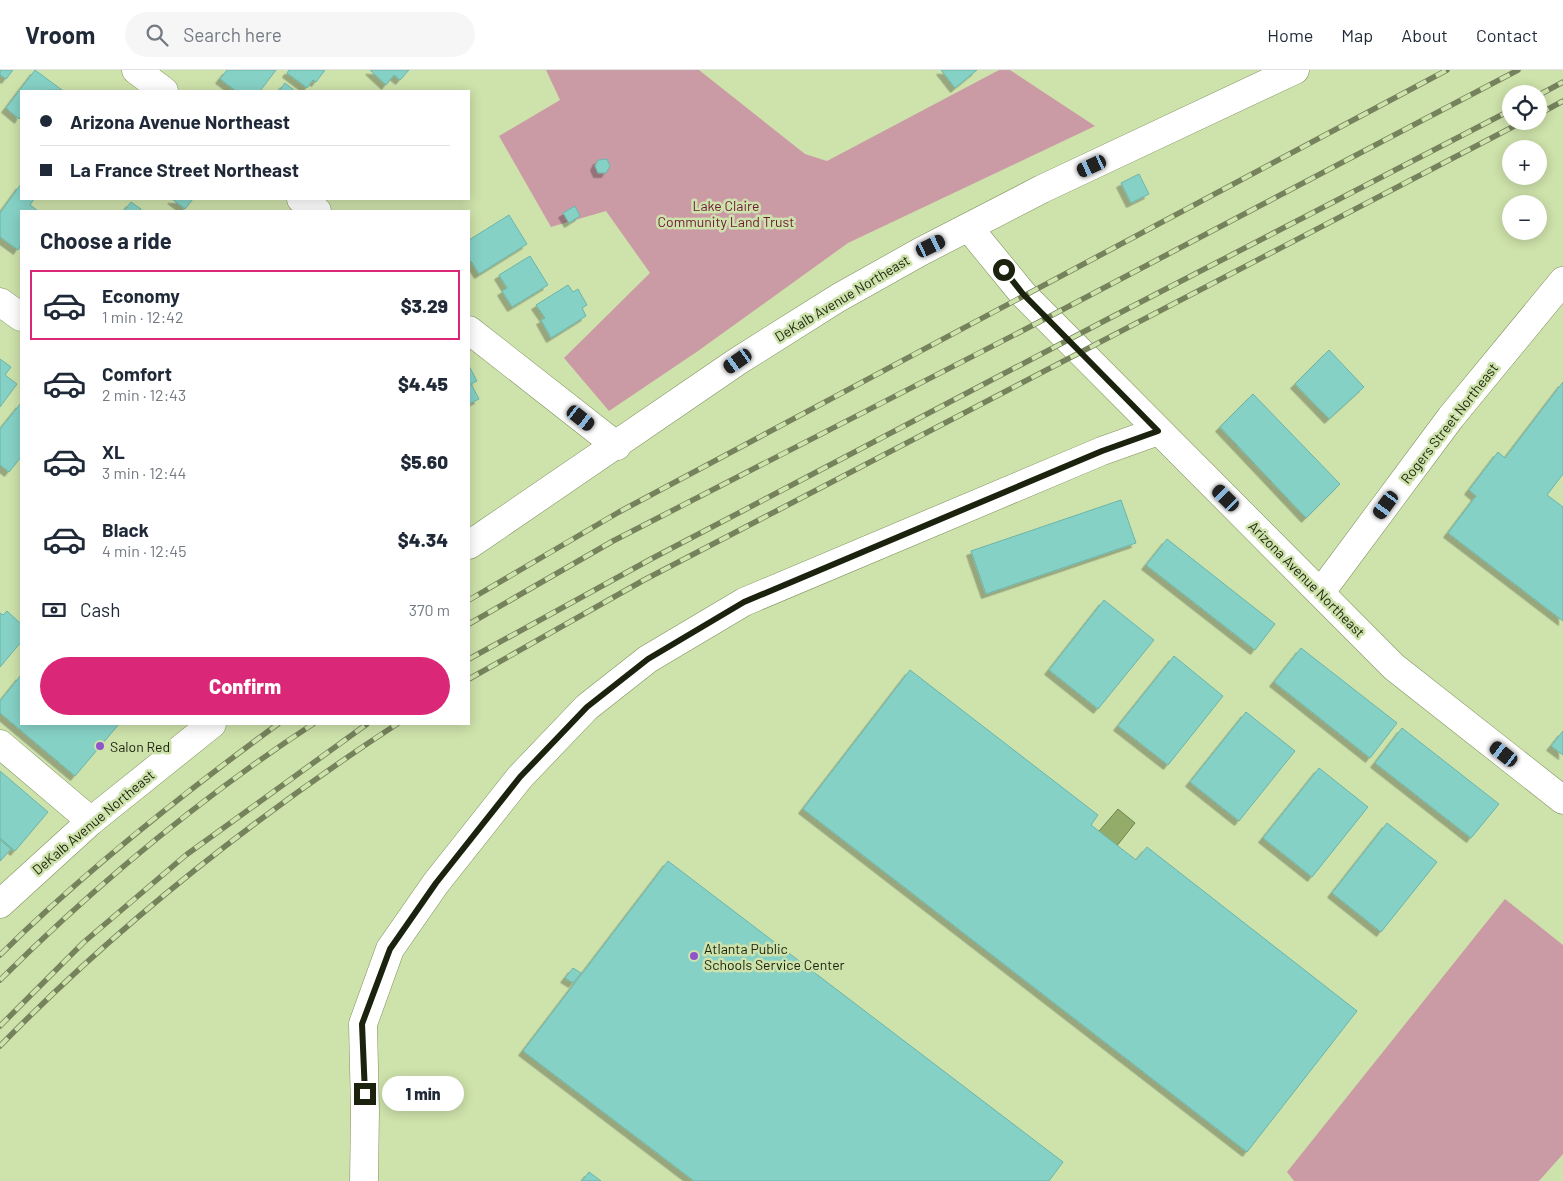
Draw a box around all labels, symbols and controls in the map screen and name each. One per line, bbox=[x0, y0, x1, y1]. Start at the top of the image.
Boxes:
search box bbox=[125, 12, 475, 57]
text: Vroom bbox=[25, 20, 95, 49]
icon: search bbox=[143, 21, 171, 49]
text: Search here bbox=[183, 23, 282, 46]
text: Home bbox=[1267, 24, 1313, 46]
text: Map bbox=[1341, 24, 1373, 46]
text: About bbox=[1401, 24, 1448, 46]
text: Contact bbox=[1476, 24, 1538, 46]
map controls bbox=[1502, 85, 1547, 240]
button: locate bbox=[1502, 85, 1547, 130]
text: Arizona Avenue Northeast bbox=[70, 110, 290, 133]
button: + bbox=[1502, 140, 1547, 185]
car bbox=[1075, 153, 1108, 179]
text: La France Street Northeast bbox=[70, 158, 299, 181]
button: − bbox=[1502, 195, 1547, 240]
park label: Lake Claire Community Land Trust bbox=[658, 197, 794, 230]
text: Choose a ride bbox=[40, 227, 172, 253]
car bbox=[914, 233, 947, 259]
street label: DeKalb Avenue Northeast bbox=[772, 251, 912, 345]
route start bbox=[993, 259, 1015, 281]
icon: car bbox=[42, 283, 87, 328]
text: Economy bbox=[102, 284, 180, 307]
text: $3.29 bbox=[401, 294, 448, 317]
text: 1 min · 12:42 bbox=[102, 307, 184, 326]
car bbox=[721, 346, 754, 376]
street label: Rogers Street Northeast bbox=[1397, 359, 1501, 487]
icon: car bbox=[42, 361, 87, 406]
text: Comfort bbox=[102, 362, 172, 385]
text: $4.45 bbox=[398, 372, 448, 395]
text: 2 min · 12:43 bbox=[102, 385, 186, 404]
car bbox=[564, 403, 597, 433]
icon: car bbox=[42, 439, 87, 484]
text: XL bbox=[102, 440, 125, 463]
text: $5.60 bbox=[400, 450, 448, 473]
text: 3 min · 12:44 bbox=[102, 463, 186, 482]
car bbox=[1210, 482, 1241, 514]
car bbox=[1371, 488, 1400, 522]
icon: car bbox=[42, 517, 87, 562]
street label: Arizona Avenue Northeast bbox=[1245, 517, 1369, 641]
text: Black bbox=[102, 518, 149, 541]
text: $4.34 bbox=[398, 528, 448, 551]
text: 4 min · 12:45 bbox=[102, 541, 186, 560]
icon: cash bbox=[40, 596, 68, 624]
text: Cash bbox=[80, 598, 121, 621]
text: 370 m bbox=[409, 600, 450, 619]
button: Confirm bbox=[40, 657, 450, 715]
place label: Salon Red bbox=[110, 738, 170, 755]
car bbox=[1487, 739, 1520, 769]
marker: Salon Red bbox=[94, 740, 106, 752]
street label: DeKalb Avenue Northeast bbox=[29, 766, 157, 878]
place label: Atlanta Public Schools Service Center bbox=[704, 940, 845, 973]
marker: Atlanta Public Schools Service Center bbox=[688, 950, 700, 962]
callout: 1 min bbox=[382, 1076, 465, 1112]
route end bbox=[354, 1083, 376, 1105]
text: 1 min bbox=[405, 1084, 441, 1103]

